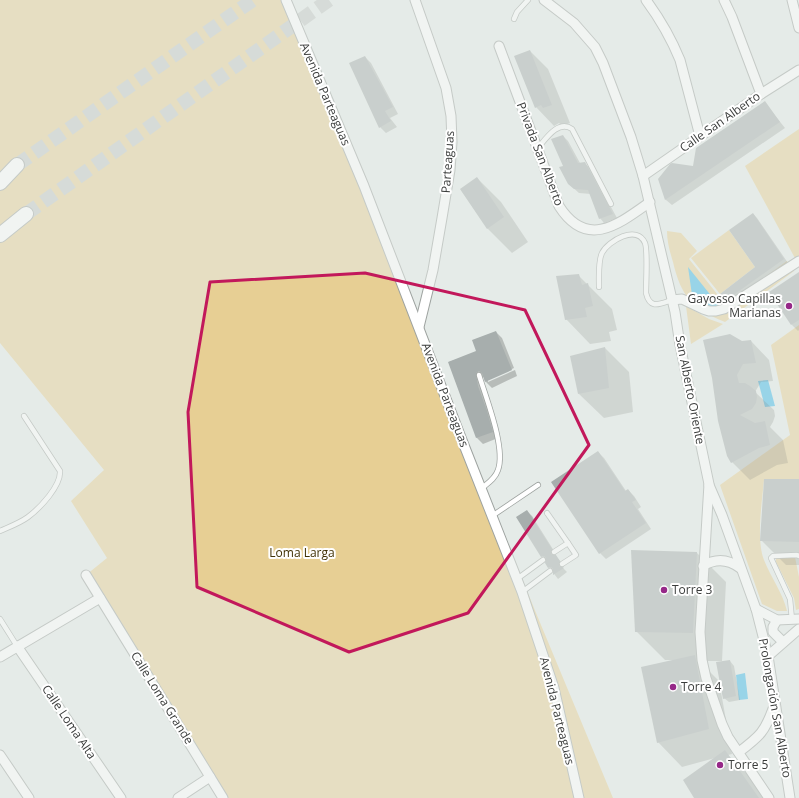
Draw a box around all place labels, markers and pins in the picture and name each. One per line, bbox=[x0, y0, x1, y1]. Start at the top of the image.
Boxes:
place label: Gayosso Capillas Marianas bbox=[688, 290, 781, 321]
marker: Gayosso Capillas Marianas bbox=[784, 301, 794, 311]
place label: Torre 3 bbox=[672, 581, 712, 598]
marker: Torre 3 bbox=[659, 585, 669, 595]
place label: Torre 4 bbox=[681, 678, 721, 695]
marker: Torre 4 bbox=[668, 682, 678, 692]
place label: Torre 5 bbox=[728, 756, 768, 773]
marker: Torre 5 bbox=[715, 760, 725, 770]

